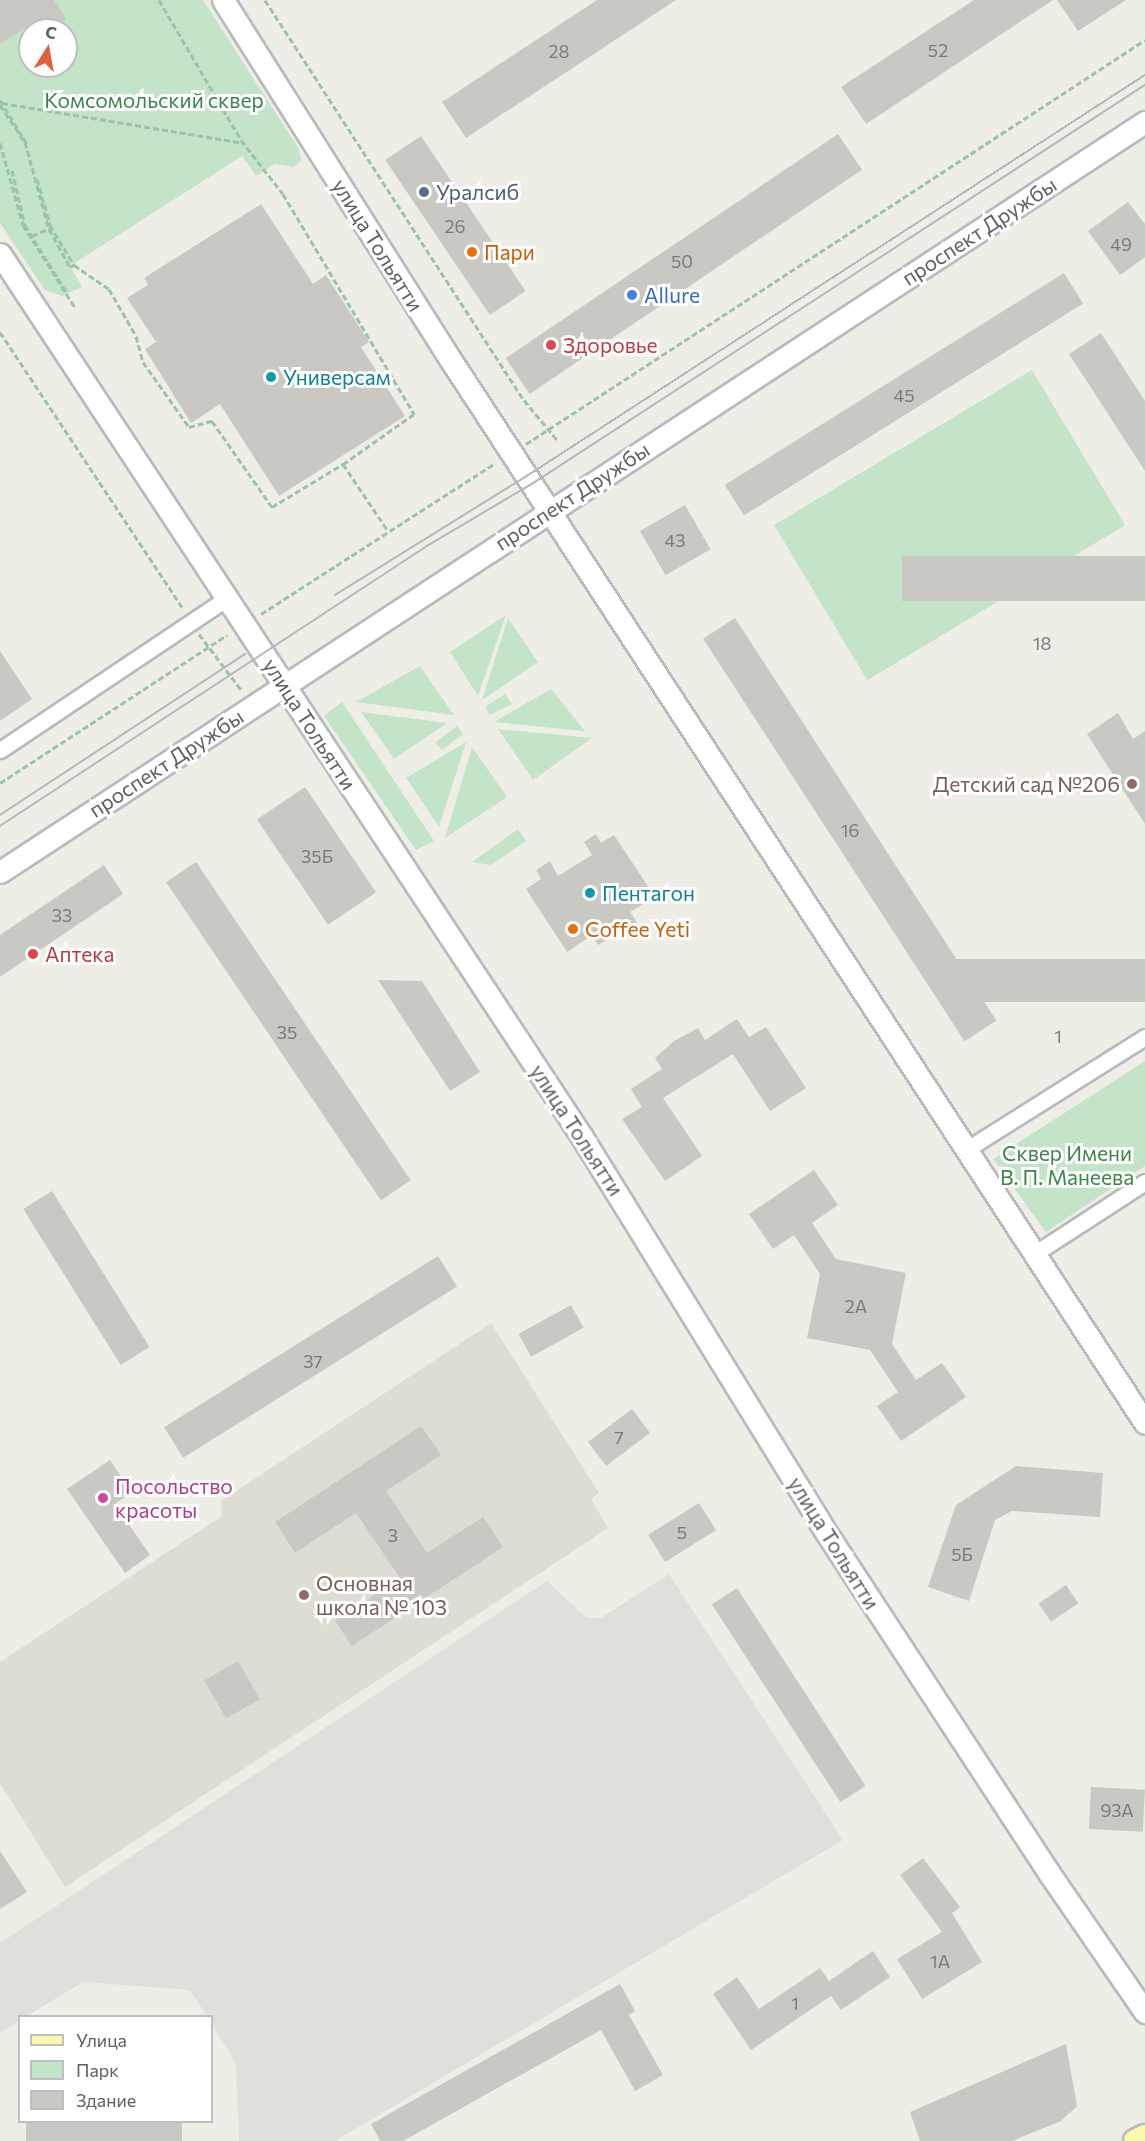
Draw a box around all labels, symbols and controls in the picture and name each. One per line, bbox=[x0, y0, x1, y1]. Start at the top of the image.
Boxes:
north arrow bbox=[18, 18, 78, 78]
text: С bbox=[44, 21, 58, 42]
house number: 52 bbox=[928, 39, 948, 61]
house number: 28 bbox=[549, 40, 569, 62]
park label: Комсомольский сквер bbox=[44, 87, 264, 113]
street label: проспект Дружбы bbox=[897, 172, 1061, 290]
street label: улица Тольятти bbox=[327, 174, 429, 316]
place label: Уралсиб bbox=[436, 179, 519, 205]
marker: Уралсиб bbox=[417, 185, 431, 199]
house number: 26 bbox=[445, 215, 465, 237]
house number: 49 bbox=[1110, 233, 1132, 255]
place label: Пари bbox=[484, 239, 535, 265]
marker: Пари bbox=[465, 245, 479, 259]
house number: 50 bbox=[671, 250, 693, 272]
place label: Allure bbox=[644, 282, 700, 308]
marker: Allure bbox=[625, 288, 639, 302]
place label: Здоровье bbox=[563, 332, 658, 358]
marker: Здоровье bbox=[544, 338, 558, 352]
place label: Универсам bbox=[283, 364, 391, 390]
marker: Универсам bbox=[264, 370, 278, 384]
house number: 45 bbox=[893, 384, 915, 406]
street label: проспект Дружбы bbox=[490, 437, 654, 555]
house number: 43 bbox=[664, 529, 686, 551]
house number: 18 bbox=[1033, 632, 1051, 654]
street label: улица Тольятти bbox=[258, 654, 362, 794]
street label: проспект Дружбы bbox=[84, 704, 248, 822]
place label: Детский сад №206 bbox=[933, 771, 1120, 797]
marker: Детский сад №206 bbox=[1125, 777, 1139, 791]
house number: 16 bbox=[841, 819, 859, 841]
house number: 35Б bbox=[301, 845, 333, 867]
place label: Пентагон bbox=[602, 880, 695, 906]
marker: Пентагон bbox=[583, 886, 597, 900]
house number: 33 bbox=[52, 904, 72, 926]
place label: Coffee Yeti bbox=[585, 916, 690, 942]
marker: Coffee Yeti bbox=[566, 922, 580, 936]
place label: Аптека bbox=[45, 941, 114, 967]
marker: Аптека bbox=[26, 947, 40, 961]
house number: 35 bbox=[277, 1021, 297, 1043]
house number: 1 bbox=[1054, 1025, 1062, 1047]
street label: улица Тольятти bbox=[525, 1060, 629, 1200]
park label: Сквер Имени В. П. Манеева bbox=[1000, 1140, 1134, 1190]
house number: 2А bbox=[845, 1295, 867, 1317]
house number: 37 bbox=[303, 1350, 323, 1372]
house number: 7 bbox=[614, 1426, 624, 1448]
street label: улица Тольятти bbox=[783, 1472, 885, 1614]
place label: Посольство красоты bbox=[115, 1473, 233, 1523]
marker: Посольство красоты bbox=[96, 1491, 110, 1505]
house number: 5 bbox=[677, 1521, 687, 1543]
house number: 3 bbox=[388, 1524, 398, 1546]
house number: 5Б bbox=[951, 1543, 973, 1565]
place label: Основная школа № 103 bbox=[316, 1570, 447, 1620]
marker: Основная школа № 103 bbox=[297, 1588, 311, 1602]
house number: 93А bbox=[1100, 1799, 1134, 1821]
house number: 1А bbox=[930, 1950, 950, 1972]
house number: 1 bbox=[791, 1992, 799, 2014]
legend bbox=[18, 2015, 213, 2123]
text: Улица bbox=[76, 2029, 127, 2051]
text: Парк bbox=[76, 2059, 119, 2081]
text: Здание bbox=[76, 2089, 136, 2111]

